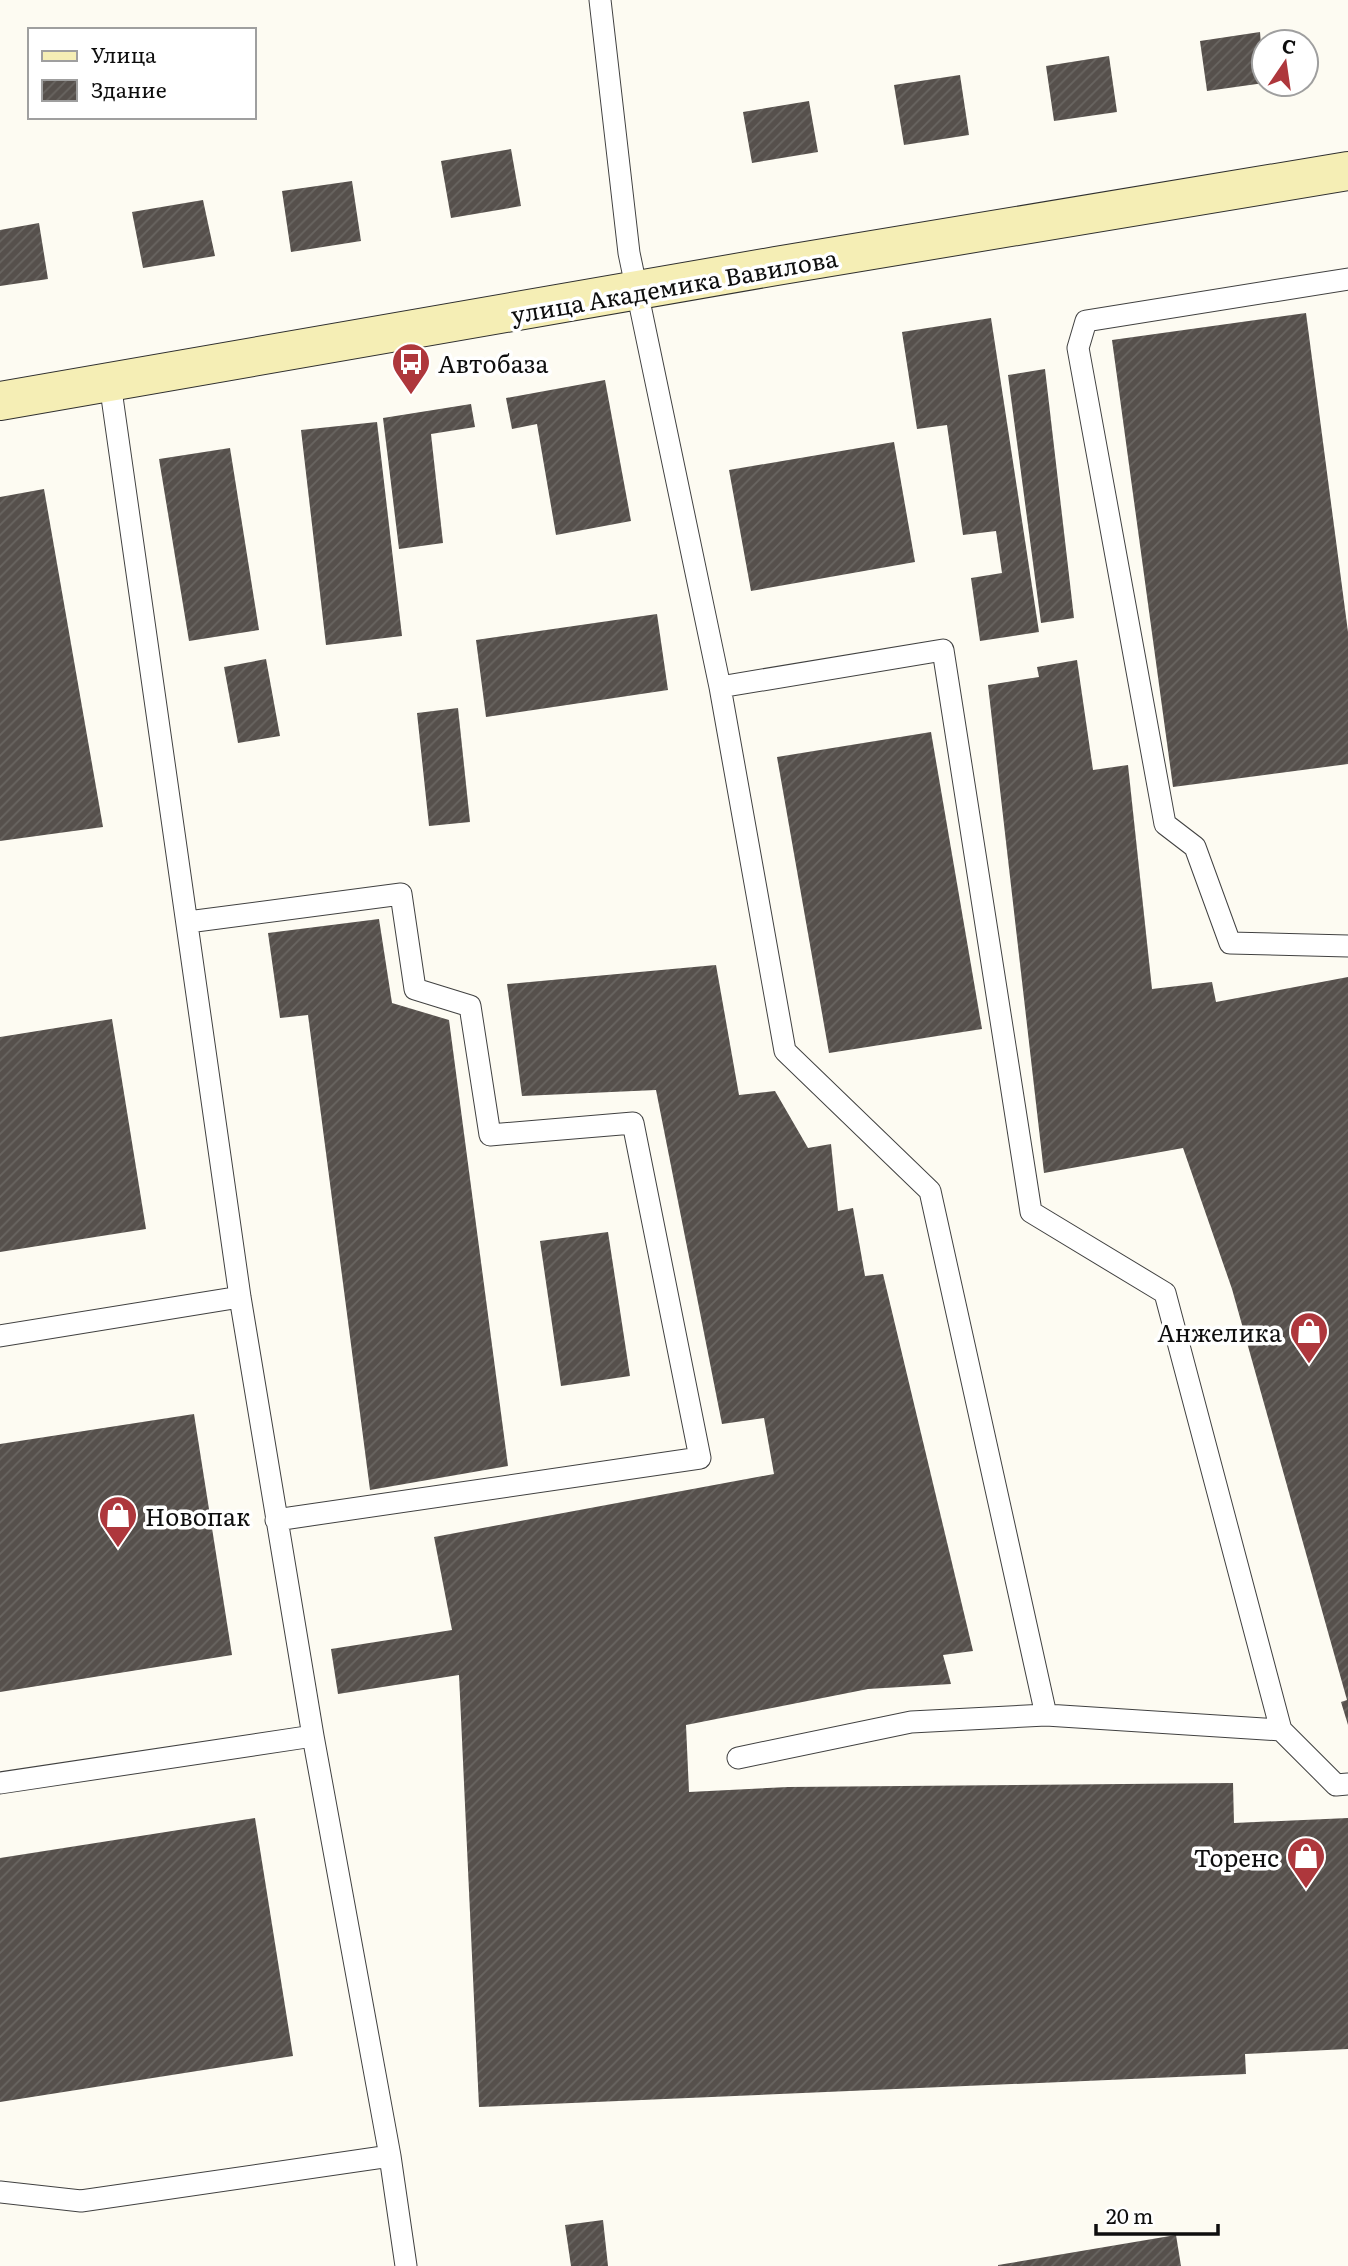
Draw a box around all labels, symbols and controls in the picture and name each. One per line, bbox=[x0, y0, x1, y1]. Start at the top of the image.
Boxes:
legend bbox=[28, 28, 256, 119]
north arrow bbox=[1250, 28, 1320, 98]
text: С bbox=[1279, 30, 1299, 61]
text: Улица bbox=[91, 38, 157, 69]
text: Здание bbox=[91, 73, 167, 104]
street label: улица Академика Вавилова bbox=[508, 239, 840, 331]
bus stop icon: Автобаза bbox=[390, 341, 432, 396]
place label: Автобаза bbox=[438, 345, 549, 380]
shop icon: Анжелика bbox=[1288, 1310, 1330, 1365]
place label: Анжелика bbox=[1157, 1314, 1282, 1349]
shop icon: Новопак bbox=[97, 1494, 139, 1549]
place label: Новопак bbox=[145, 1498, 250, 1533]
shop icon: Торенс bbox=[1285, 1835, 1327, 1890]
place label: Торенс bbox=[1194, 1839, 1279, 1874]
scale bar bbox=[1096, 2192, 1218, 2236]
text: 20 m bbox=[1106, 2199, 1153, 2230]

